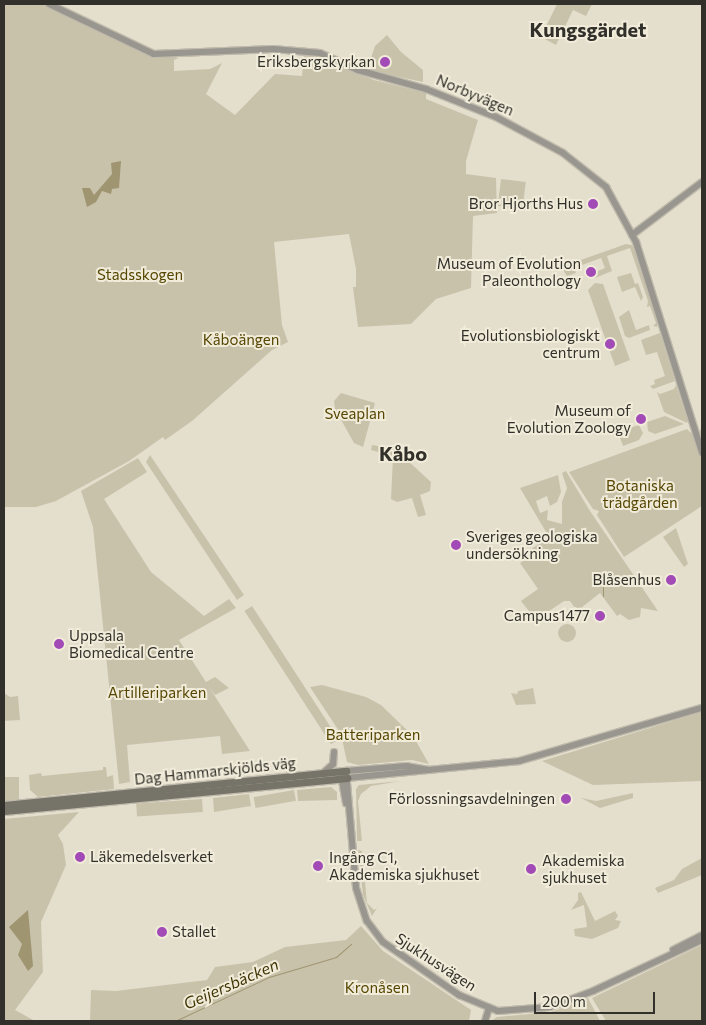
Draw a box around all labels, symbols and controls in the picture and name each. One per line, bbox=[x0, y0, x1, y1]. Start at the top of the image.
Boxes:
district label: Kungsgärdet bbox=[530, 17, 646, 41]
place label: Eriksbergskyrkan bbox=[257, 53, 375, 71]
marker: Eriksbergskyrkan bbox=[379, 56, 391, 68]
street label: Norbyvägen bbox=[434, 71, 516, 119]
place label: Bror Hjorths Hus bbox=[469, 195, 583, 213]
marker: Bror Hjorths Hus bbox=[587, 198, 599, 210]
place label: Museum of Evolution Paleonthology bbox=[437, 254, 581, 289]
park label: Stadsskogen bbox=[97, 266, 183, 284]
marker: Museum of Evolution Paleonthology bbox=[585, 266, 597, 278]
place label: Evolutionsbiologiskt centrum bbox=[461, 326, 600, 361]
park label: Kåboängen bbox=[203, 331, 279, 349]
marker: Evolutionsbiologiskt centrum bbox=[604, 338, 616, 350]
place label: Museum of Evolution Zoology bbox=[507, 401, 631, 436]
park label: Sveaplan bbox=[325, 405, 385, 423]
marker: Museum of Evolution Zoology bbox=[635, 413, 647, 425]
district label: Kåbo bbox=[379, 441, 427, 465]
park label: Botaniska trädgården bbox=[602, 476, 678, 511]
place label: Sveriges geologiska undersökning bbox=[466, 527, 598, 562]
marker: Sveriges geologiska undersökning bbox=[450, 539, 462, 551]
place label: Blåsenhus bbox=[593, 571, 661, 589]
marker: Blåsenhus bbox=[665, 574, 677, 586]
place label: Campus1477 bbox=[504, 607, 590, 625]
marker: Campus1477 bbox=[594, 610, 606, 622]
place label: Uppsala Biomedical Centre bbox=[69, 626, 194, 661]
marker: Uppsala Biomedical Centre bbox=[53, 638, 65, 650]
park label: Artilleriparken bbox=[108, 684, 206, 702]
park label: Batteriparken bbox=[326, 726, 420, 744]
street label: Dag Hammarskjölds väg bbox=[133, 754, 297, 788]
place label: Förlossningsavdelningen bbox=[388, 790, 555, 808]
marker: Förlossningsavdelningen bbox=[559, 792, 573, 806]
place label: Läkemedelsverket bbox=[90, 848, 213, 866]
place label: Ingång C1, Akademiska sjukhuset bbox=[329, 848, 479, 883]
marker: Läkemedelsverket bbox=[74, 851, 86, 863]
place label: Akademiska sjukhuset bbox=[542, 851, 625, 886]
marker: Ingång C1, Akademiska sjukhuset bbox=[311, 859, 325, 873]
marker: Akademiska sjukhuset bbox=[524, 862, 538, 876]
place label: Stallet bbox=[172, 923, 216, 941]
marker: Stallet bbox=[156, 926, 168, 938]
street label: Sjukhusvägen bbox=[392, 929, 480, 995]
water label: Geijersbäcken bbox=[181, 955, 281, 1013]
park label: Kronåsen bbox=[345, 979, 409, 997]
scale bar bbox=[536, 982, 657, 1014]
text: 200 m bbox=[542, 992, 586, 1010]

